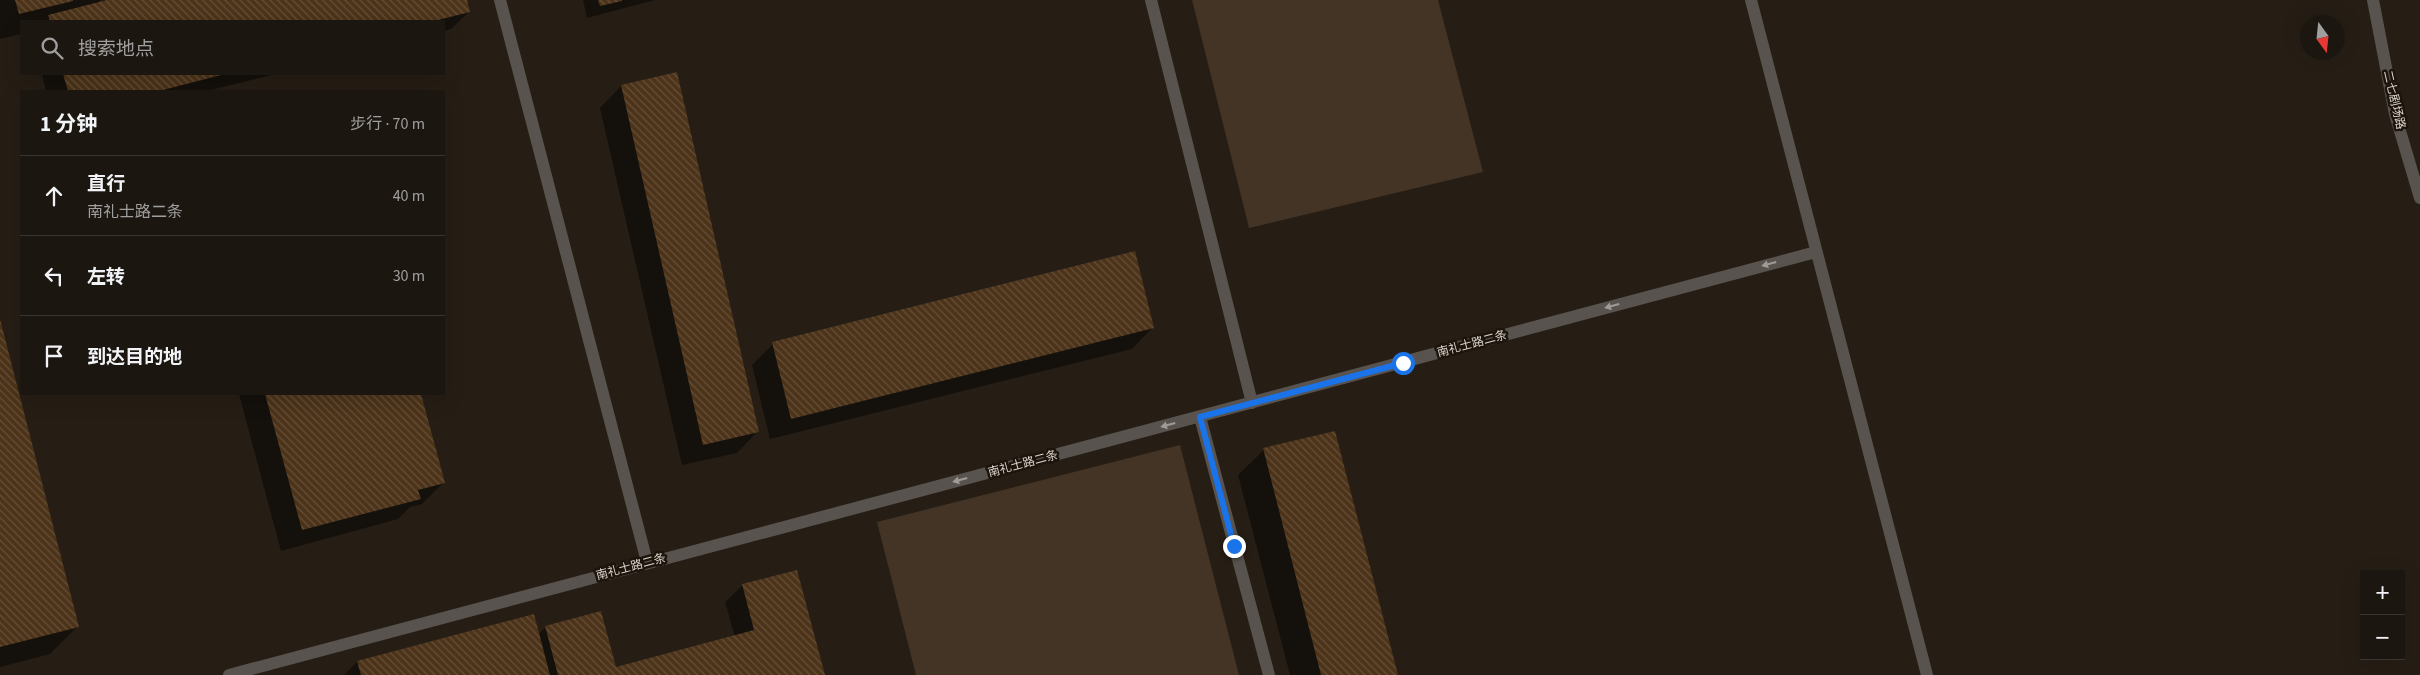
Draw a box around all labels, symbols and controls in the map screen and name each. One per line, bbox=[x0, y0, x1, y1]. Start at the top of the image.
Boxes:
north arrow bbox=[2300, 15, 2345, 60]
search box bbox=[20, 20, 445, 75]
icon: search bbox=[38, 34, 66, 62]
text: 搜索地点 bbox=[78, 36, 154, 63]
street label: 二七剧场路 bbox=[2379, 69, 2409, 131]
text: 1 分钟 bbox=[40, 109, 97, 139]
text: 步行 · 70 m bbox=[350, 113, 425, 135]
text: 直行 bbox=[87, 171, 125, 198]
icon: ahead bbox=[40, 182, 68, 210]
text: 40 m bbox=[393, 185, 425, 207]
text: 南礼士路二条 bbox=[87, 201, 183, 223]
one-way arrow bbox=[1762, 261, 1777, 269]
icon: left bbox=[40, 262, 68, 290]
text: 左转 bbox=[87, 264, 125, 291]
text: 30 m bbox=[393, 265, 425, 287]
one-way arrow bbox=[1605, 303, 1620, 311]
street label: 南礼士路二条 bbox=[1435, 326, 1509, 362]
icon: arrive bbox=[40, 342, 68, 370]
text: 到达目的地 bbox=[87, 344, 182, 371]
route start bbox=[1392, 352, 1415, 375]
one-way arrow bbox=[1160, 422, 1175, 430]
street label: 南礼士路二条 bbox=[986, 446, 1060, 482]
one-way arrow bbox=[952, 476, 968, 484]
route end bbox=[1223, 535, 1246, 558]
street label: 南礼士路二条 bbox=[594, 549, 668, 585]
map controls bbox=[2360, 570, 2405, 660]
button: + bbox=[2360, 570, 2405, 615]
button: − bbox=[2360, 615, 2405, 660]

